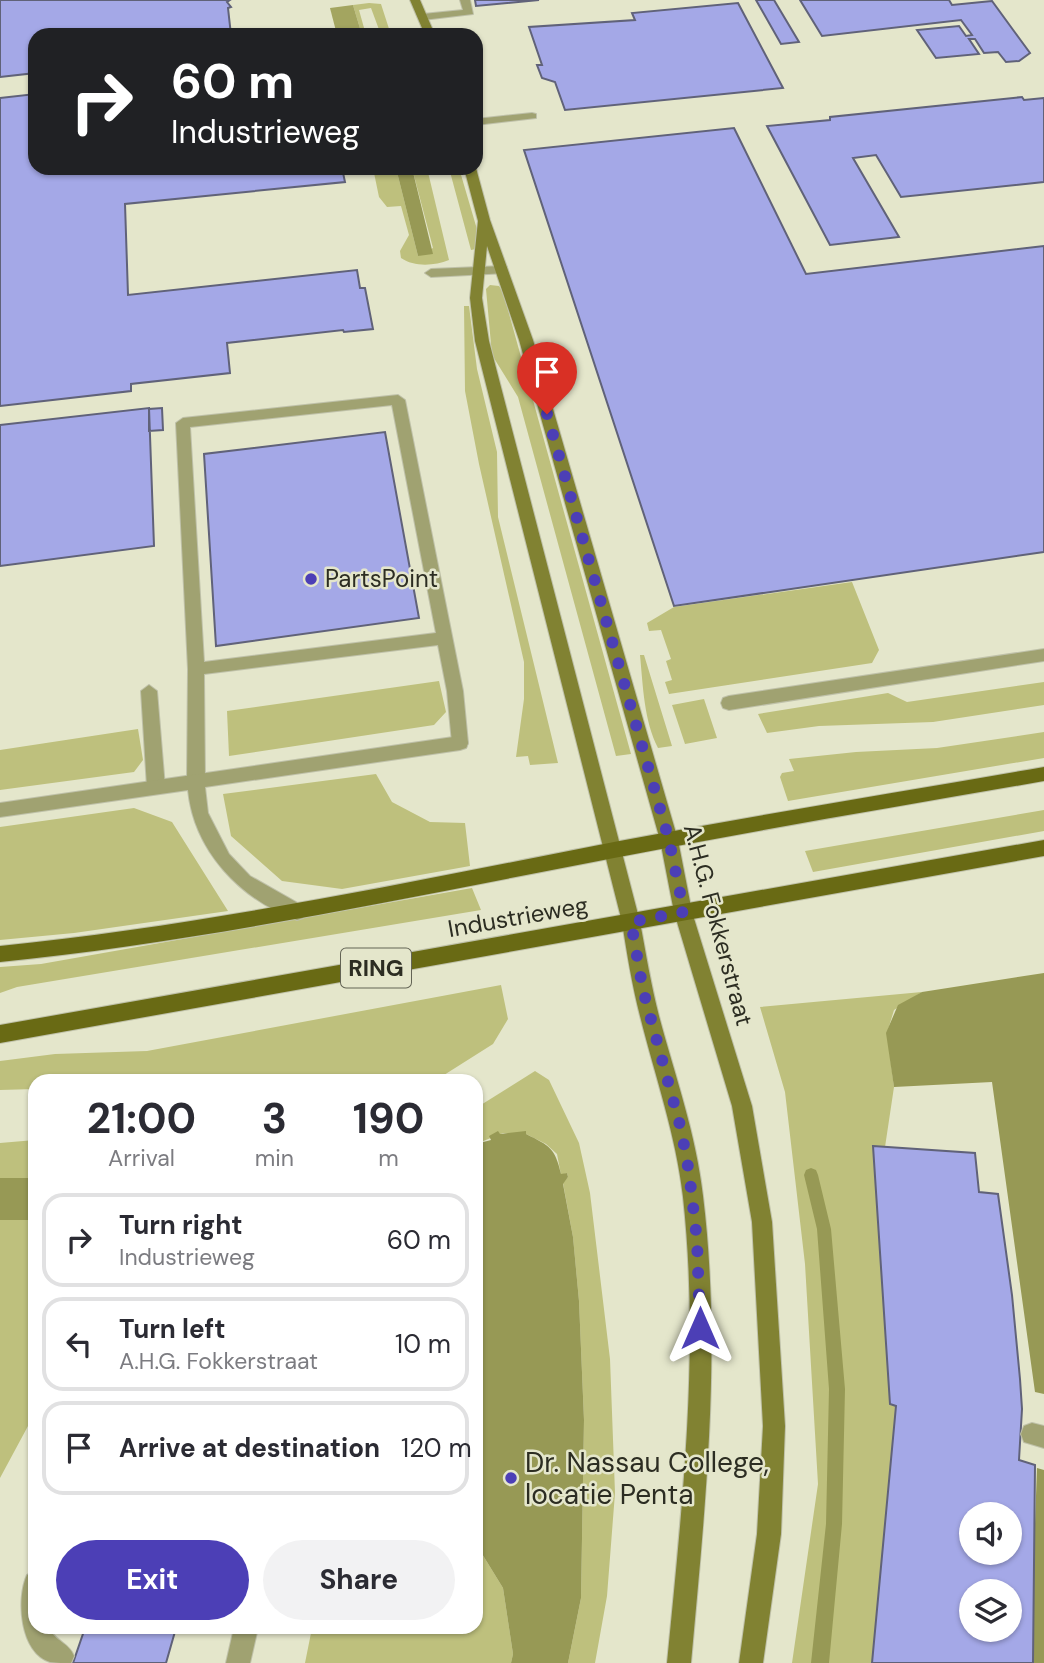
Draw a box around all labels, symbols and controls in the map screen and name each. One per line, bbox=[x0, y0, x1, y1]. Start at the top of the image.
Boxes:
text: 60 m bbox=[171, 49, 294, 113]
icon: right bbox=[56, 56, 147, 147]
text: Industrieweg bbox=[171, 111, 360, 153]
pin bbox=[517, 342, 577, 414]
icon: arrive bbox=[528, 353, 566, 391]
place label: PartsPoint bbox=[325, 563, 438, 594]
marker: PartsPoint bbox=[303, 571, 319, 587]
street label: A.H.G. Fokkerstraat bbox=[677, 821, 760, 1029]
street label: Industrieweg bbox=[445, 889, 590, 944]
road number: RING bbox=[341, 948, 411, 987]
text: 21:00 bbox=[87, 1091, 196, 1146]
text: 3 bbox=[262, 1091, 287, 1146]
text: 190 bbox=[353, 1091, 424, 1146]
text: Arrival bbox=[108, 1143, 175, 1173]
text: min bbox=[255, 1143, 294, 1173]
text: m bbox=[378, 1143, 399, 1173]
text: Turn right bbox=[119, 1208, 243, 1242]
icon: right bbox=[60, 1221, 98, 1259]
text: 60 m bbox=[387, 1223, 451, 1257]
text: Industrieweg bbox=[119, 1242, 255, 1272]
position arrow bbox=[663, 1291, 737, 1365]
text: Turn left bbox=[119, 1312, 226, 1346]
icon: left bbox=[60, 1325, 98, 1363]
text: 10 m bbox=[395, 1327, 451, 1361]
text: A.H.G. Fokkerstraat bbox=[119, 1346, 318, 1376]
icon: arrive bbox=[60, 1429, 98, 1467]
text: Arrive at destination bbox=[119, 1431, 380, 1465]
text: 120 m bbox=[401, 1431, 472, 1465]
place label: Dr. Nassau College, locatie Penta bbox=[525, 1444, 769, 1513]
marker: Dr. Nassau College, locatie Penta bbox=[503, 1470, 519, 1486]
map controls bbox=[959, 1502, 1022, 1642]
button: sound bbox=[959, 1502, 1022, 1565]
button: Exit bbox=[56, 1540, 249, 1620]
button: Share bbox=[263, 1540, 455, 1620]
button: layers bbox=[959, 1579, 1022, 1642]

